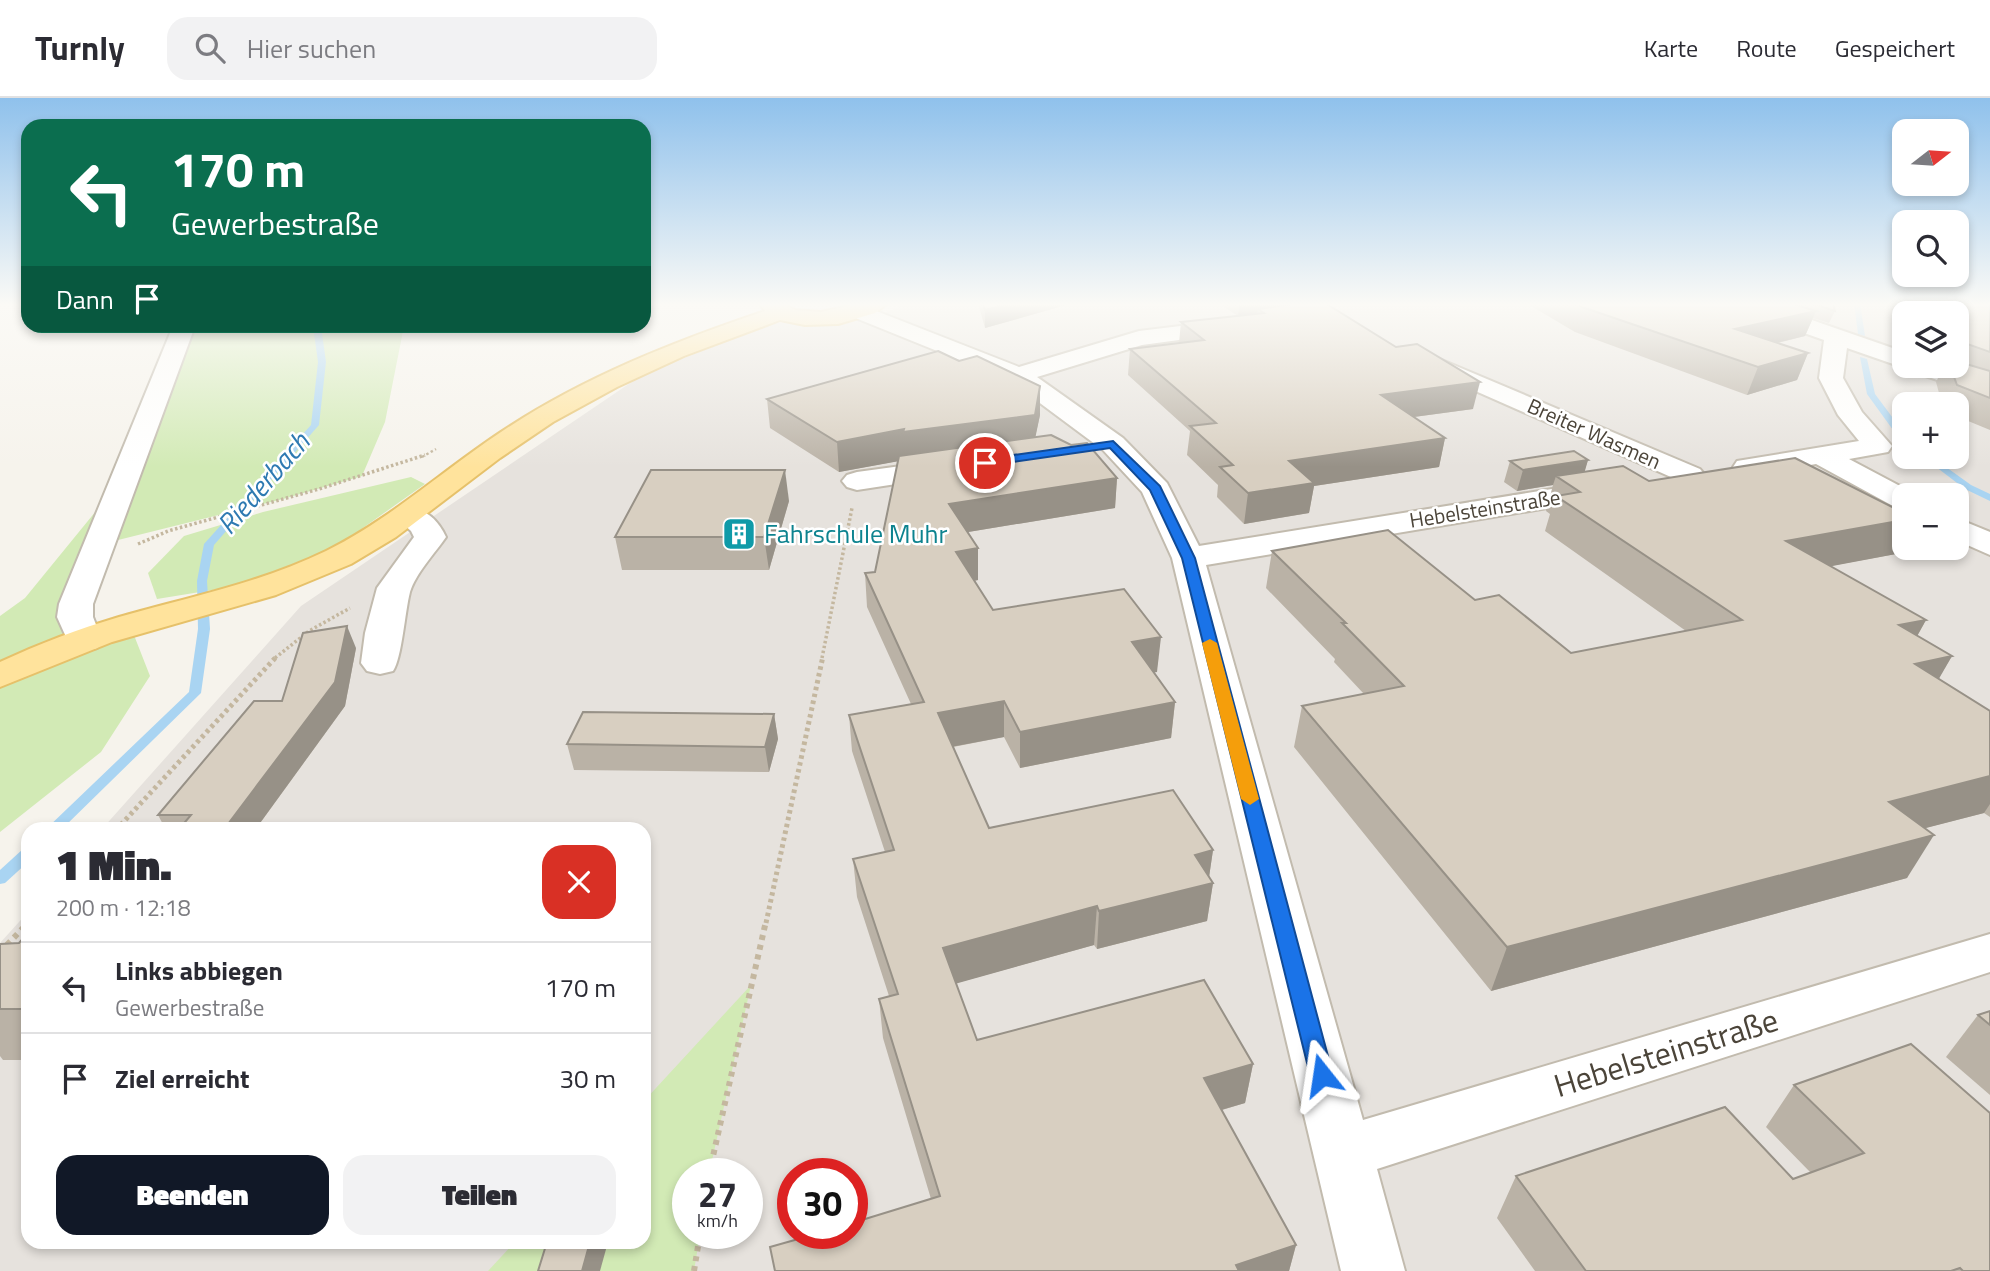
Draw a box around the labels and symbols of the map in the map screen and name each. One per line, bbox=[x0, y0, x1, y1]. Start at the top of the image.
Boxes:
north arrow bbox=[1892, 119, 1969, 196]
street label: Breiter Wasmen bbox=[1523, 389, 1666, 477]
water label: Riederbach bbox=[206, 421, 320, 543]
pin bbox=[955, 433, 1015, 493]
street label: Hebelsteinstraße bbox=[1407, 480, 1563, 536]
place label: Fahrschule Muhr bbox=[764, 514, 947, 553]
building icon: Fahrschule Muhr bbox=[720, 515, 758, 553]
street label: Hebelsteinstraße bbox=[1548, 995, 1784, 1109]
position arrow bbox=[1285, 1038, 1359, 1112]
speed limit sign: 30 bbox=[777, 1158, 868, 1249]

